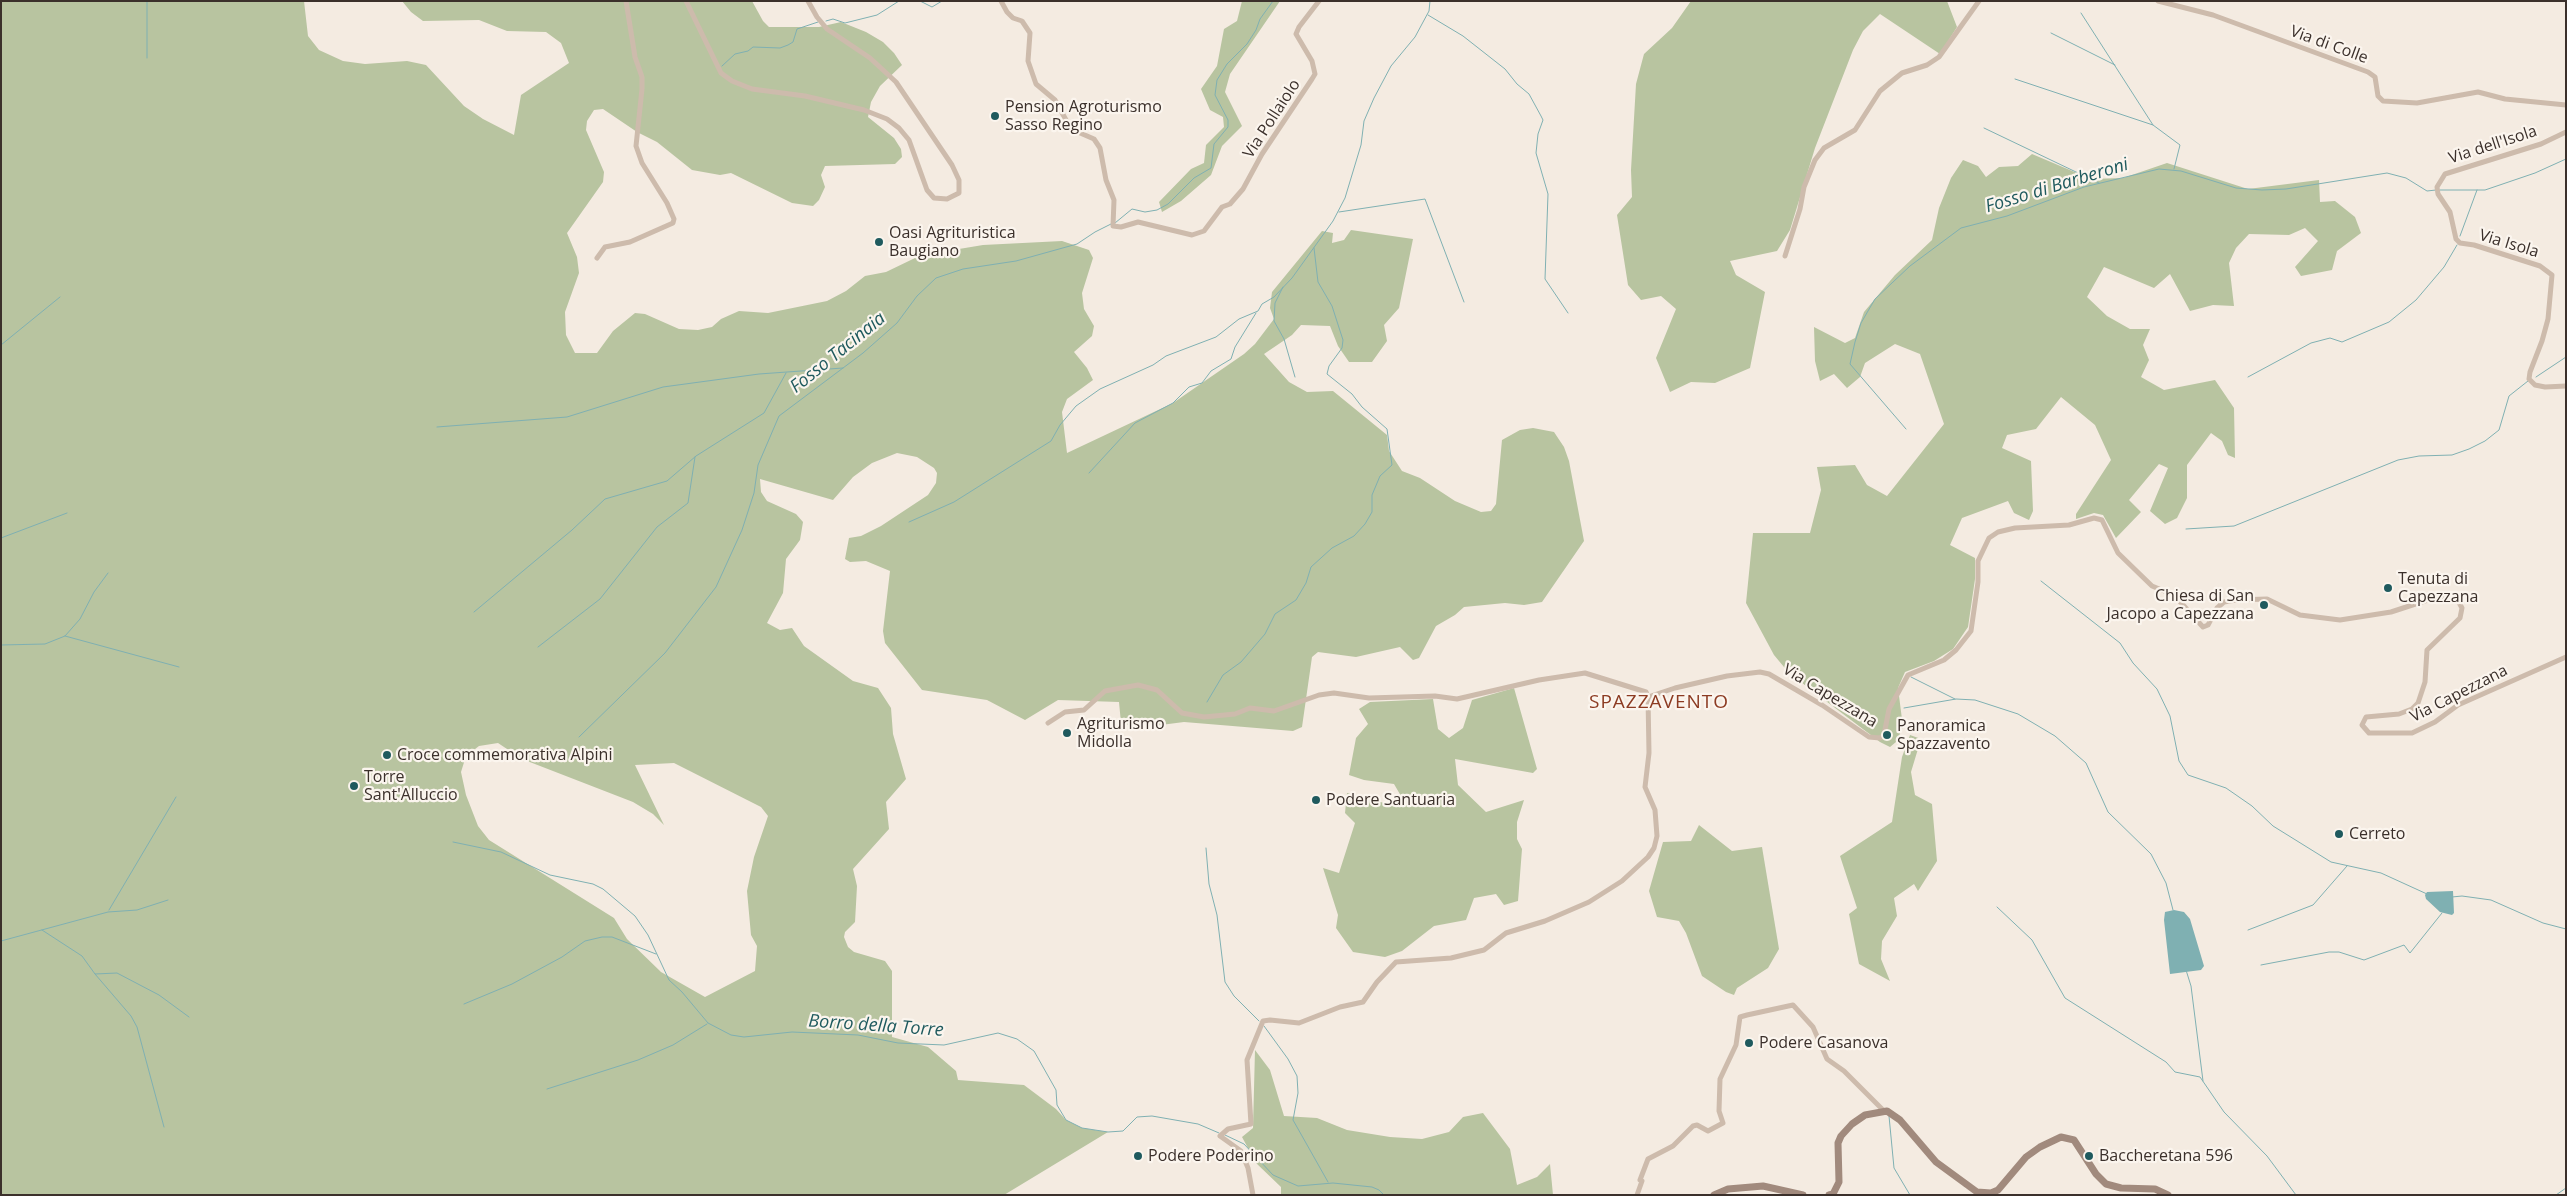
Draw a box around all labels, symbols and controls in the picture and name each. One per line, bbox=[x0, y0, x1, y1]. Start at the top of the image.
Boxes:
street label: Via di Colle bbox=[2287, 22, 2371, 68]
street label: Via Pollaiolo bbox=[1239, 76, 1305, 162]
place label: Pension Agroturismo Sasso Regino bbox=[1005, 97, 1162, 135]
marker: Pension Agroturismo Sasso Regino bbox=[989, 110, 1001, 122]
street label: Via dell'Isola bbox=[2446, 122, 2540, 168]
water label: Fosso di Barberoni bbox=[1983, 154, 2131, 218]
place label: Oasi Agrituristica Baugiano bbox=[889, 223, 1016, 261]
street label: Via Isola bbox=[2477, 226, 2541, 262]
marker: Oasi Agrituristica Baugiano bbox=[873, 236, 885, 248]
water label: Fosso Tacinaia bbox=[786, 308, 890, 398]
place label: Tenuta di Capezzana bbox=[2398, 569, 2478, 607]
marker: Tenuta di Capezzana bbox=[2382, 582, 2394, 594]
place label: Chiesa di San Jacopo a Capezzana bbox=[2107, 586, 2254, 624]
marker: Chiesa di San Jacopo a Capezzana bbox=[2258, 599, 2270, 611]
street label: Via Capezzana bbox=[1779, 660, 1881, 732]
street label: Via Capezzana bbox=[2407, 661, 2511, 727]
district label: SPAZZAVENTO bbox=[1588, 692, 1730, 714]
place label: Agriturismo Midolla bbox=[1077, 714, 1165, 752]
place label: Panoramica Spazzavento bbox=[1897, 716, 1990, 754]
marker: Agriturismo Midolla bbox=[1061, 727, 1073, 739]
marker: Panoramica Spazzavento bbox=[1881, 729, 1893, 741]
place label: Croce commemorativa Alpini bbox=[397, 745, 612, 765]
marker: Croce commemorativa Alpini bbox=[381, 749, 393, 761]
place label: Torre Sant'Alluccio bbox=[364, 767, 458, 805]
marker: Torre Sant'Alluccio bbox=[348, 780, 360, 792]
place label: Podere Santuaria bbox=[1326, 790, 1455, 810]
marker: Podere Santuaria bbox=[1310, 794, 1322, 806]
place label: Cerreto bbox=[2349, 824, 2405, 844]
marker: Cerreto bbox=[2333, 828, 2345, 840]
water label: Borro della Torre bbox=[808, 1010, 944, 1042]
place label: Podere Casanova bbox=[1759, 1033, 1889, 1053]
marker: Podere Casanova bbox=[1743, 1037, 1755, 1049]
place label: Podere Poderino bbox=[1148, 1146, 1274, 1166]
place label: Baccheretana 596 bbox=[2099, 1146, 2233, 1166]
marker: Podere Poderino bbox=[1132, 1150, 1144, 1162]
marker: Baccheretana 596 bbox=[2083, 1150, 2095, 1162]

